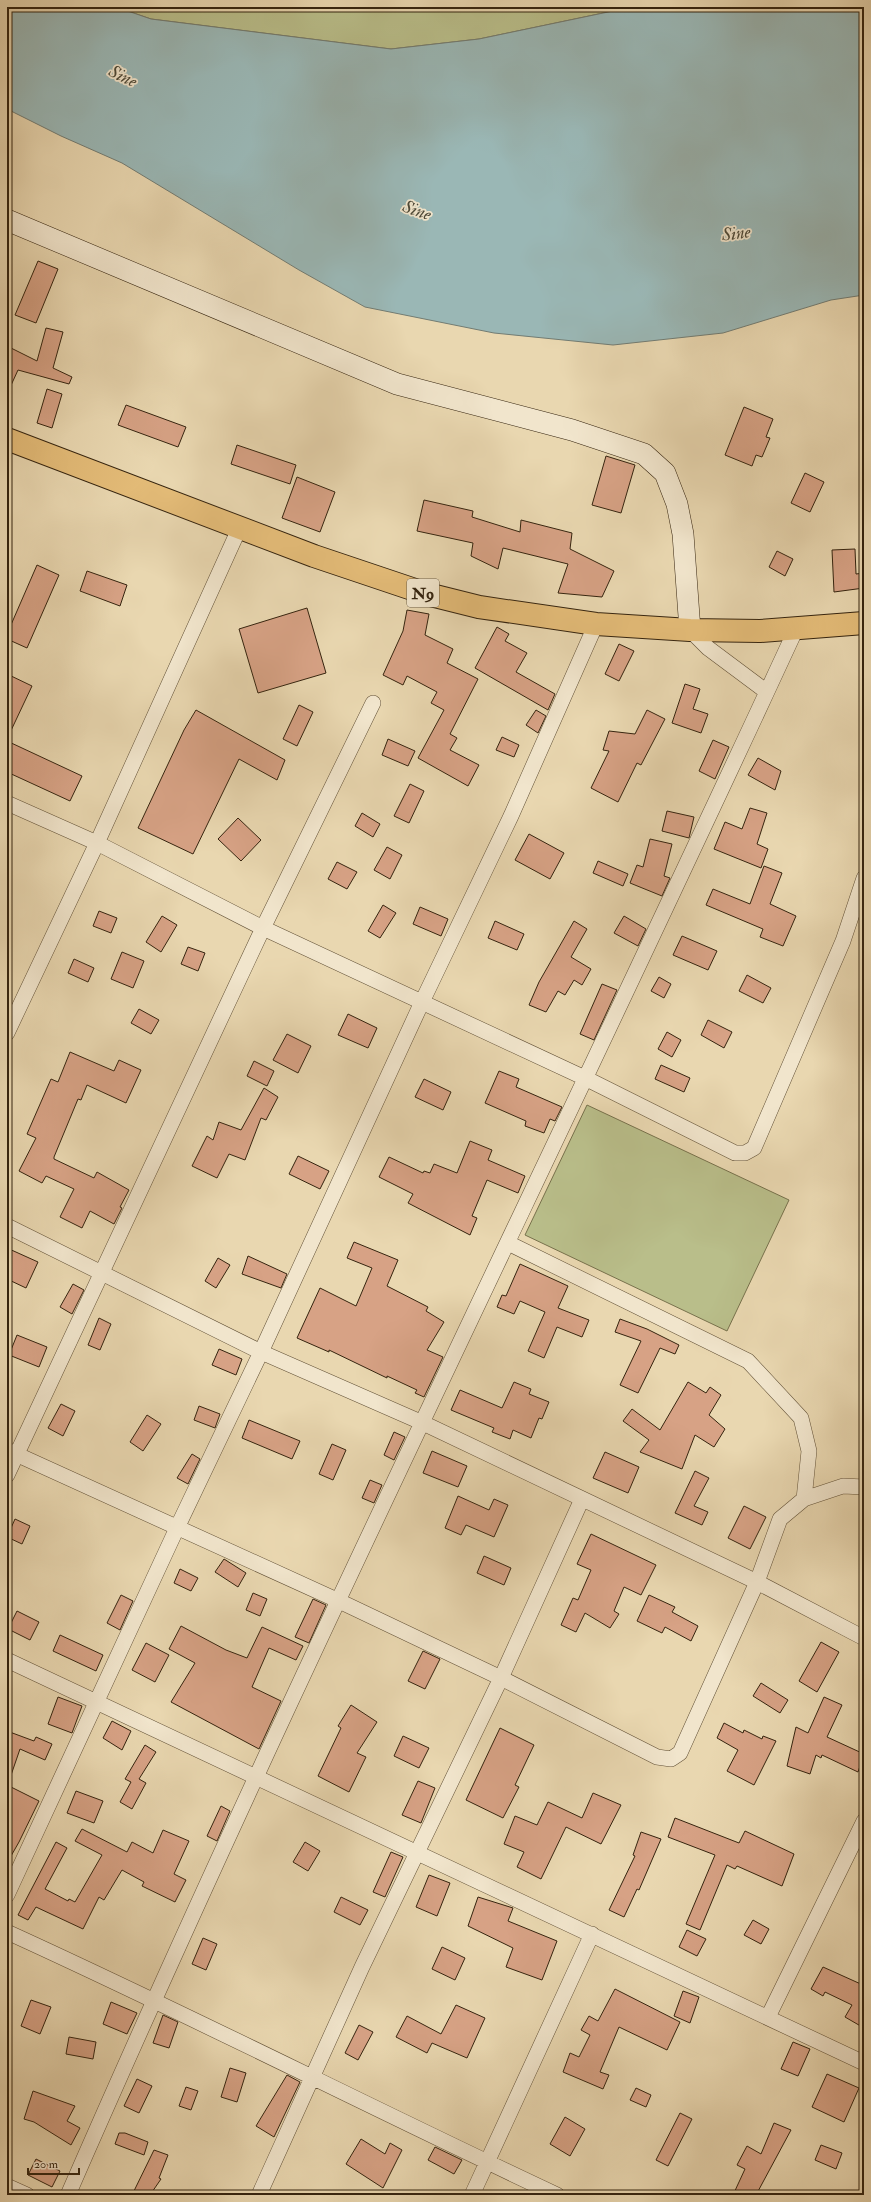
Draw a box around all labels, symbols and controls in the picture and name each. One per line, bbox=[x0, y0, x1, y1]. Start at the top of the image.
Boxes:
water label: Sine bbox=[104, 59, 142, 94]
water label: Sine bbox=[399, 195, 435, 226]
water label: Sine bbox=[719, 220, 753, 247]
road number: N9 bbox=[407, 579, 439, 607]
scale bar bbox=[28, 2150, 79, 2176]
text: 20 m bbox=[34, 2157, 59, 2172]

